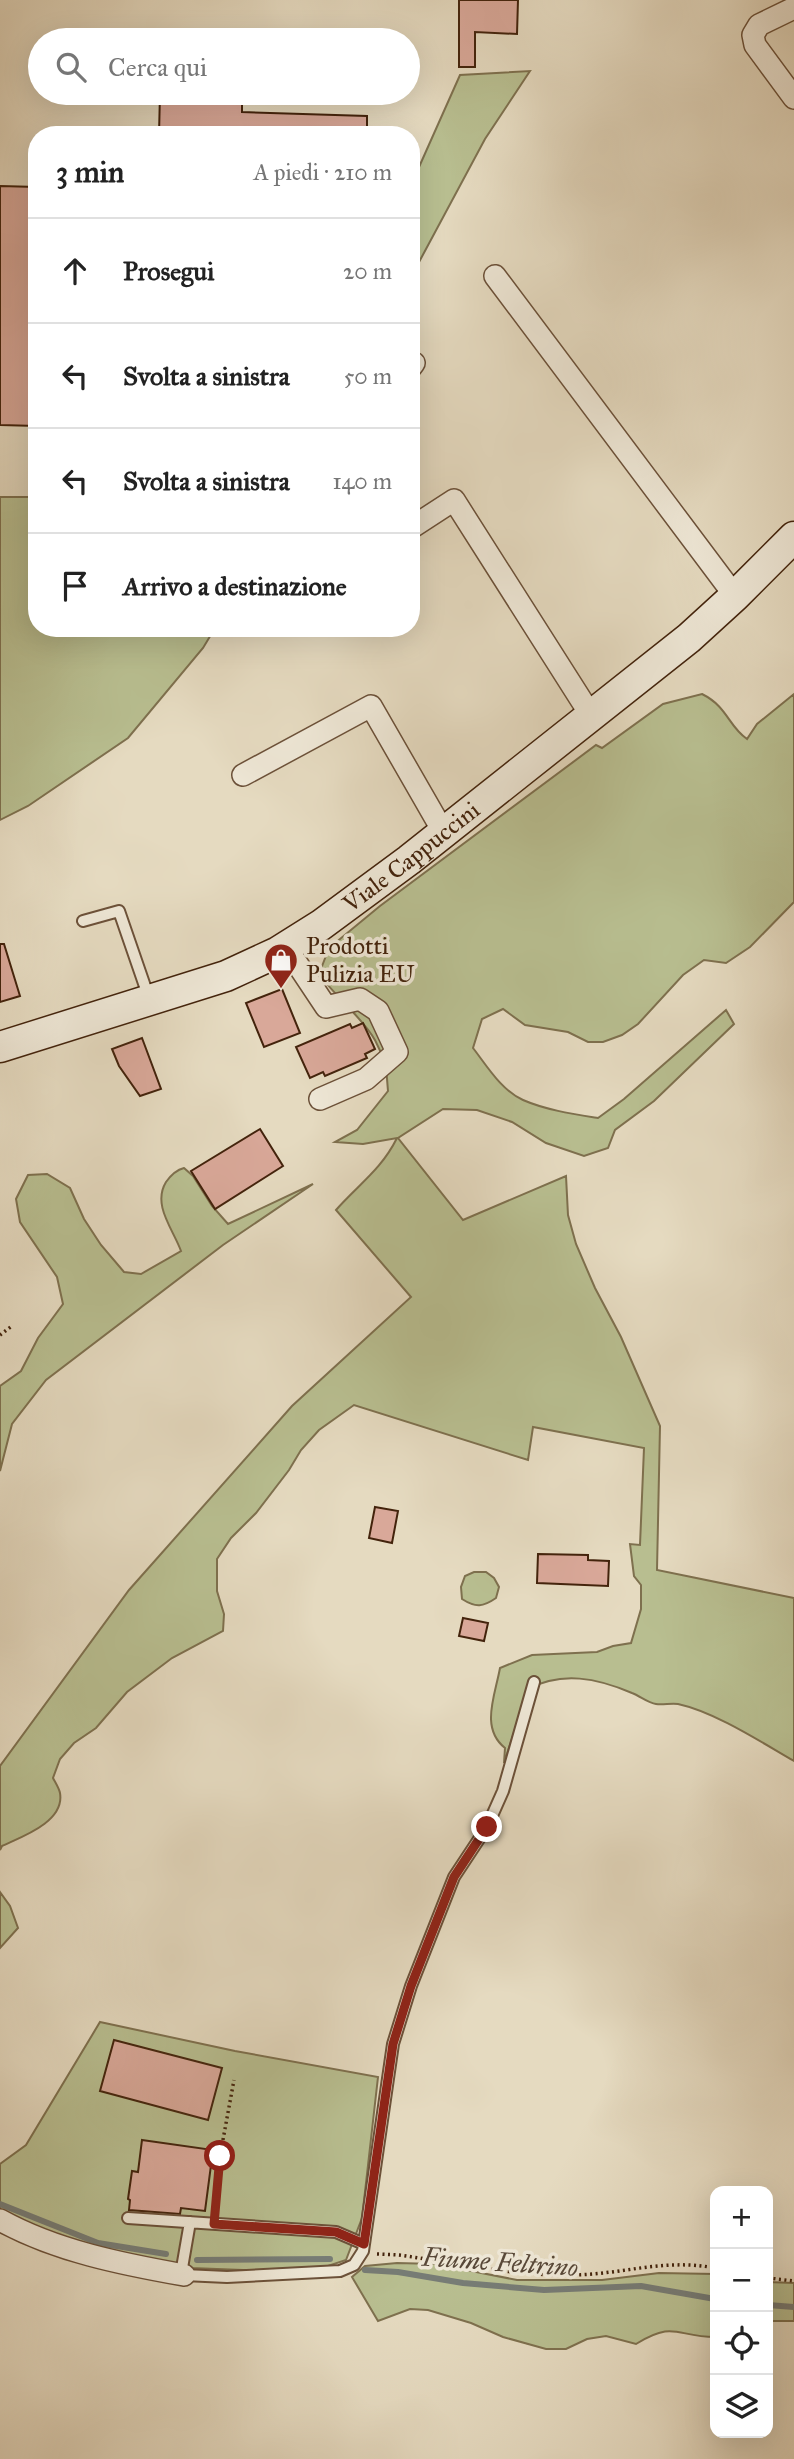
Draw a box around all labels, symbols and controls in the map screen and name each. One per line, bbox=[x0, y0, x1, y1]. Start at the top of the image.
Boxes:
search box bbox=[28, 28, 420, 105]
icon: search bbox=[52, 48, 90, 86]
text: Cerca qui bbox=[108, 51, 207, 83]
text: 3 min bbox=[56, 154, 124, 190]
text: A piedi · 210 m bbox=[253, 158, 392, 186]
icon: ahead bbox=[56, 252, 94, 290]
text: Prosegui bbox=[123, 255, 214, 287]
text: 20 m bbox=[343, 257, 392, 285]
icon: left bbox=[56, 357, 94, 395]
text: Svolta a sinistra bbox=[123, 360, 290, 392]
text: 50 m bbox=[344, 362, 392, 390]
icon: left bbox=[56, 462, 94, 500]
text: Svolta a sinistra bbox=[123, 465, 290, 497]
text: 140 m bbox=[332, 467, 392, 495]
icon: arrive bbox=[56, 567, 94, 605]
text: Arrivo a destinazione bbox=[123, 570, 347, 602]
street label: Viale Cappuccini bbox=[336, 795, 486, 919]
place label: Prodotti Pulizia EU bbox=[306, 931, 415, 989]
shop icon: Prodotti Pulizia EU bbox=[262, 941, 300, 990]
route end bbox=[471, 1811, 502, 1842]
route start bbox=[204, 2140, 235, 2171]
map controls bbox=[710, 2186, 773, 2438]
button: + bbox=[710, 2186, 773, 2249]
water label: Fiume Feltrino bbox=[420, 2241, 579, 2283]
button: − bbox=[710, 2249, 773, 2312]
button: locate bbox=[710, 2312, 773, 2375]
button: layers bbox=[710, 2375, 773, 2438]

